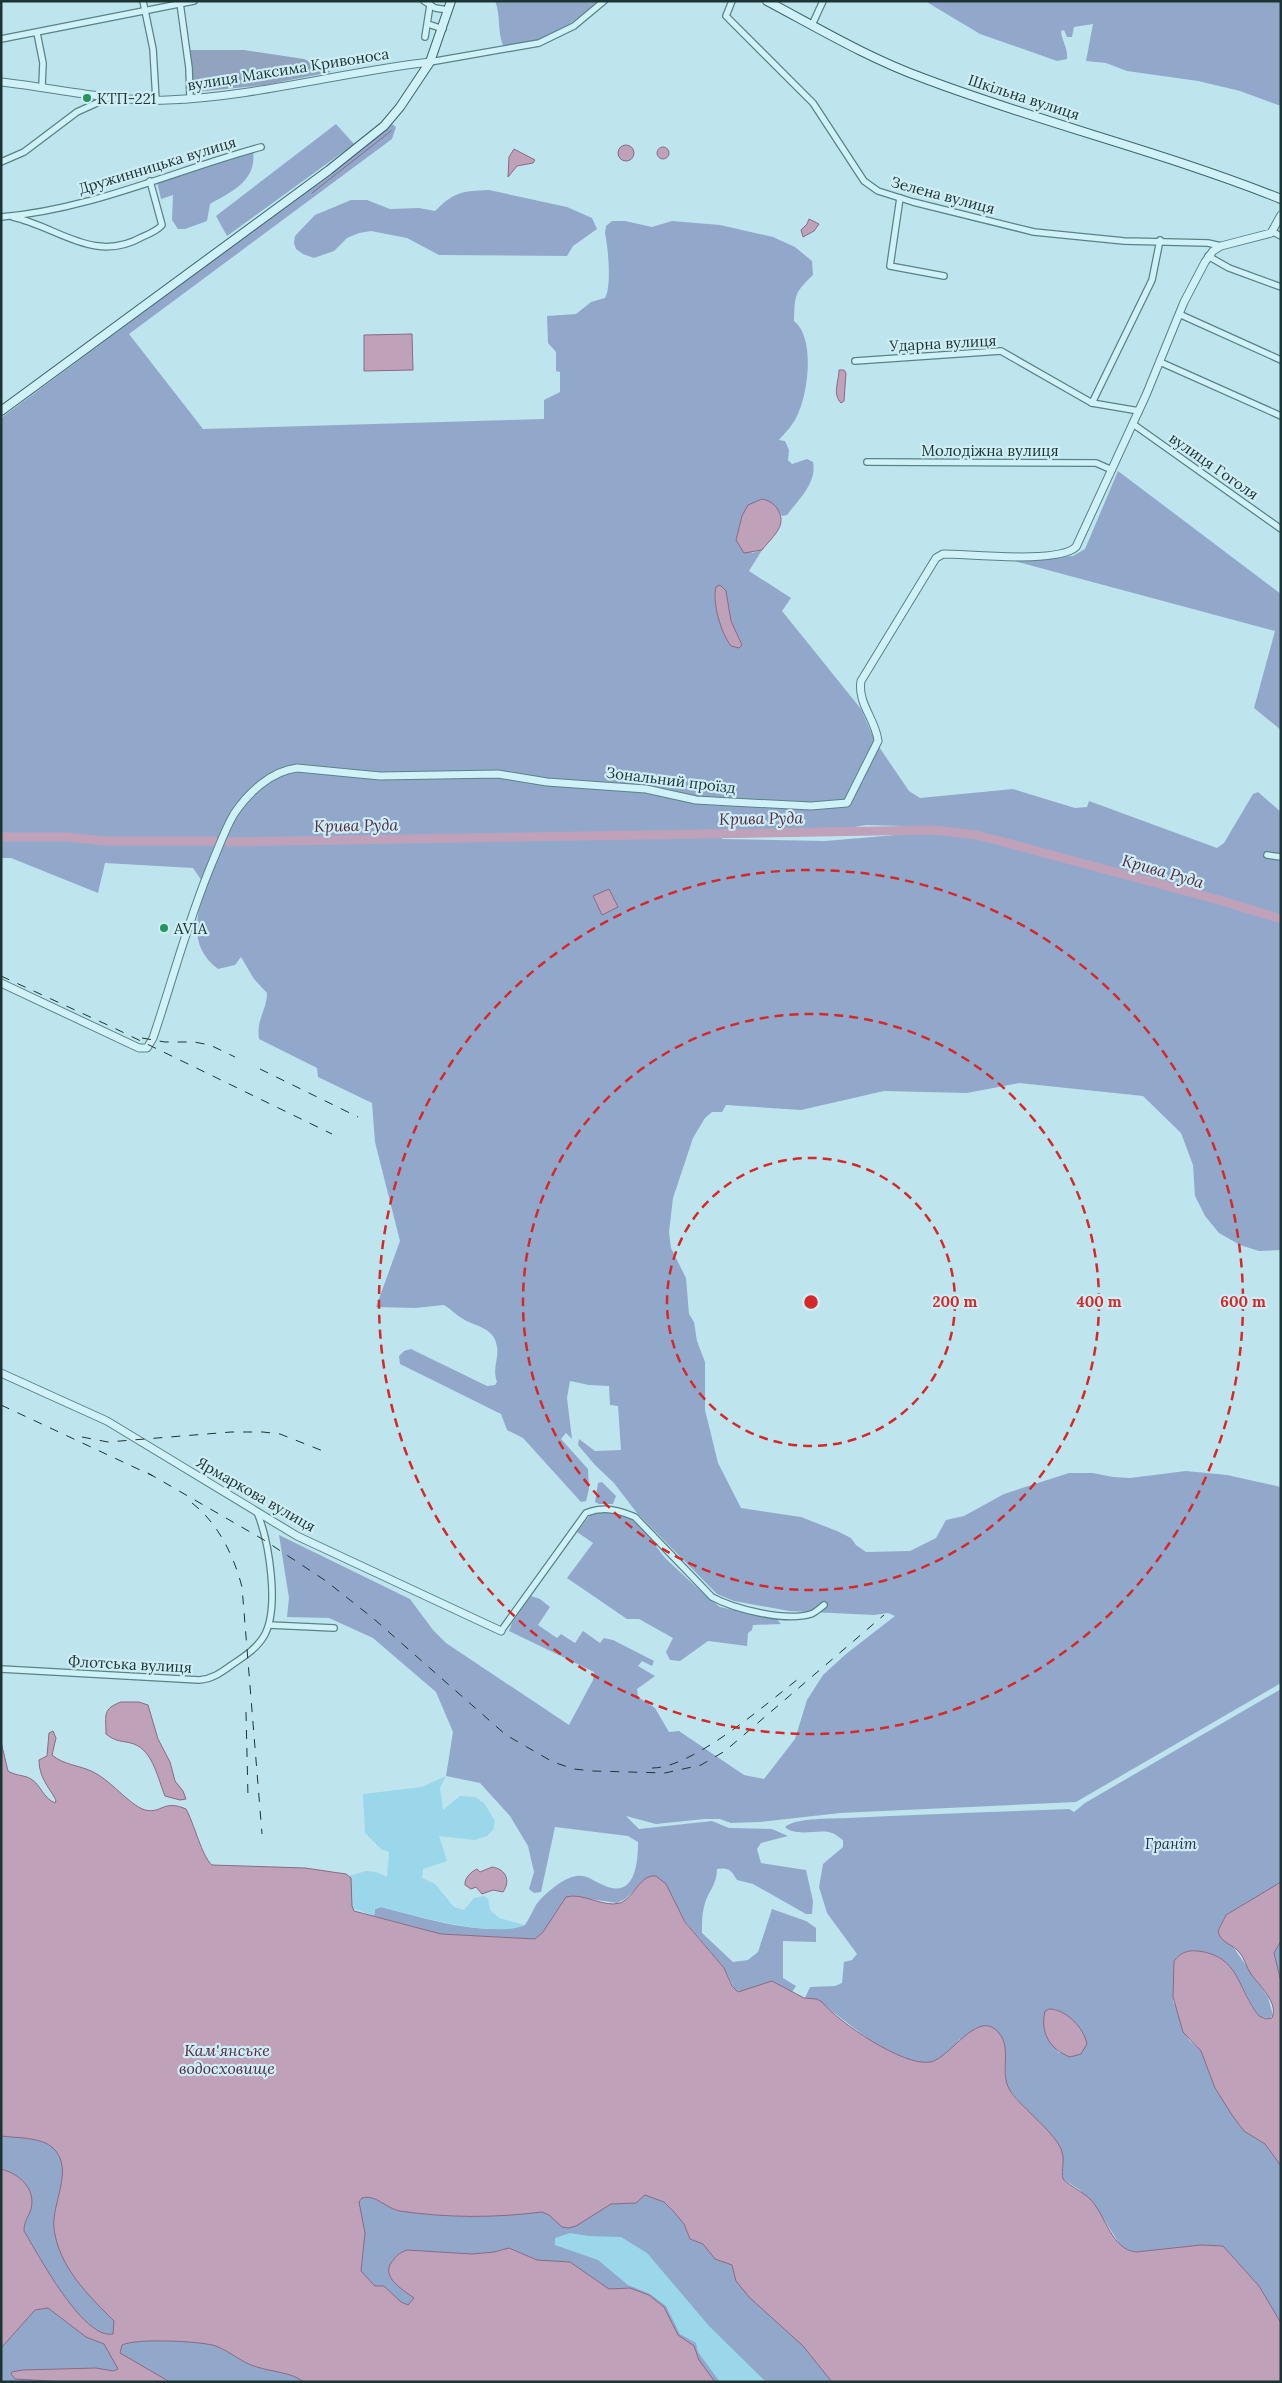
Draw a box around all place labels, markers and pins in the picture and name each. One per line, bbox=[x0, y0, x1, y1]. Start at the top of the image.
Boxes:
place label: КТП-221 bbox=[97, 89, 156, 108]
marker: КТП-221 bbox=[81, 92, 93, 104]
place label: AVIA bbox=[173, 919, 208, 938]
marker: AVIA bbox=[158, 922, 170, 934]
centre of rings bbox=[802, 1293, 820, 1311]

